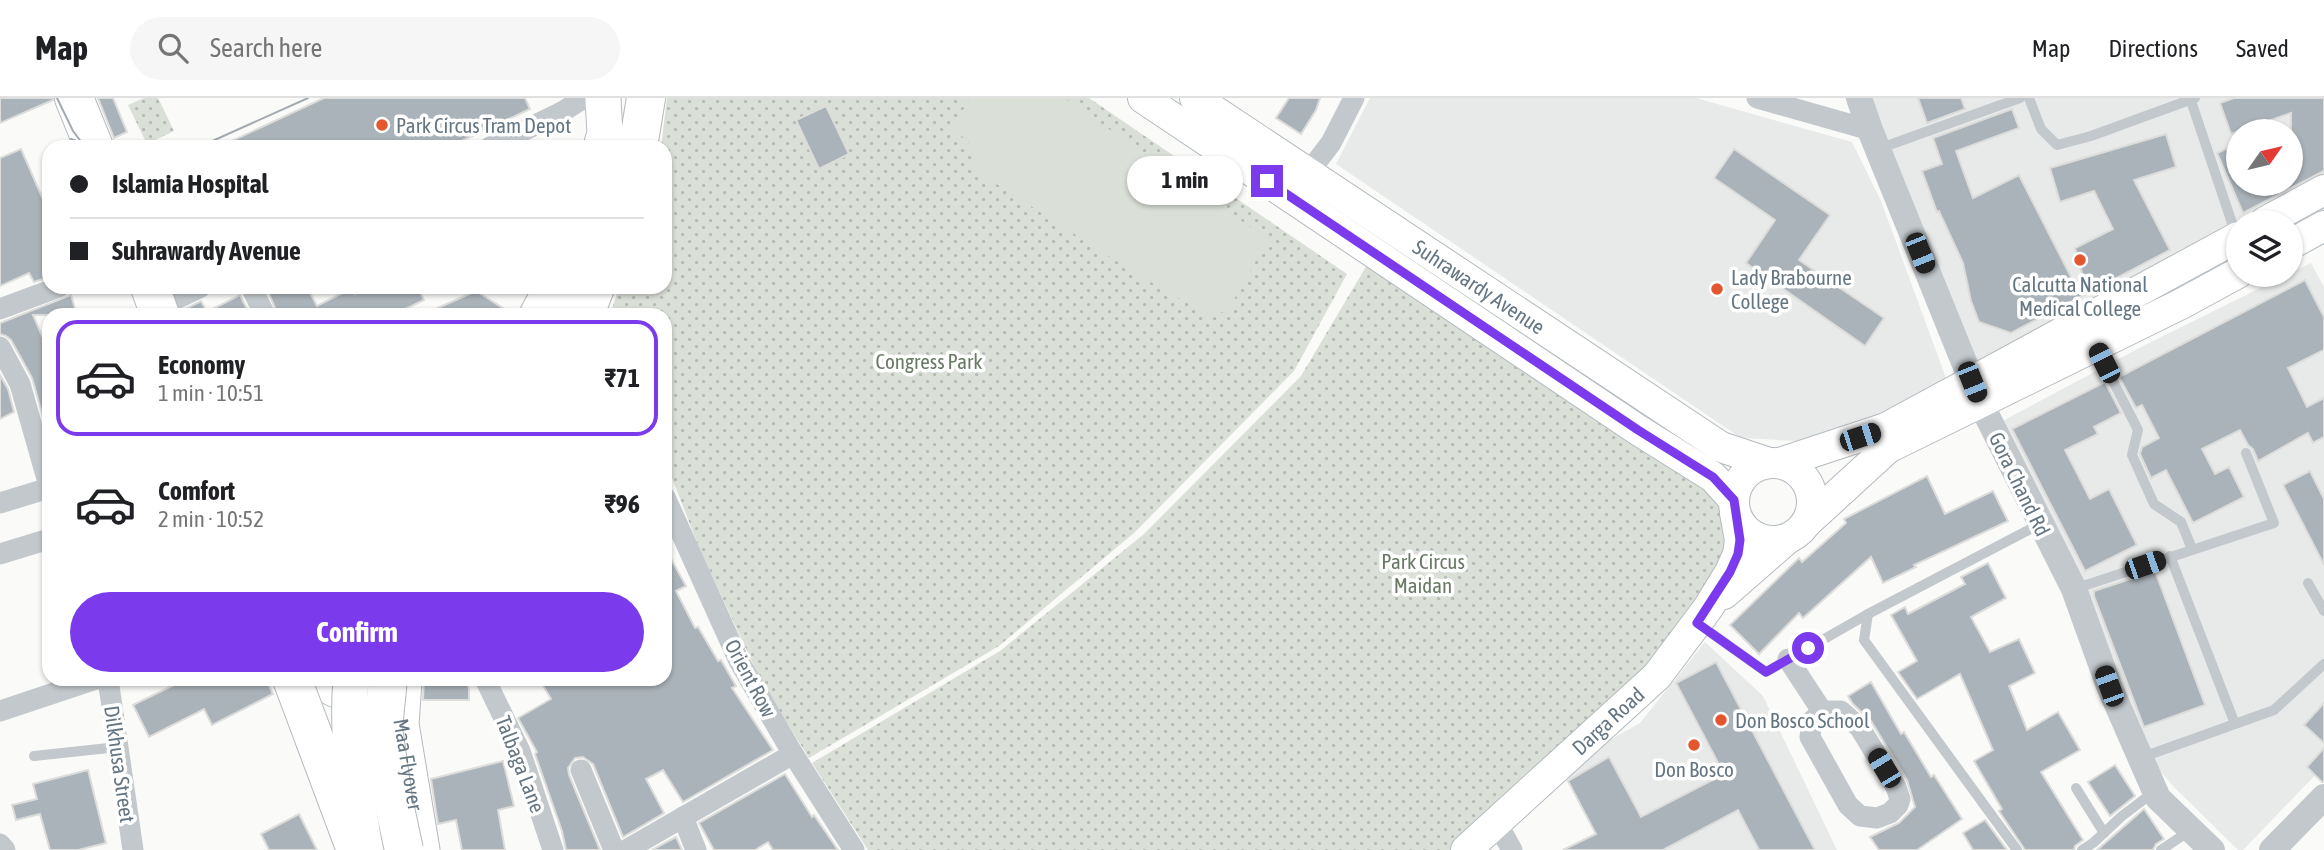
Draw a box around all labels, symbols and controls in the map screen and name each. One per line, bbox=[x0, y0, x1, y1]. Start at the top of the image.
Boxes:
search box bbox=[130, 17, 620, 80]
text: Map bbox=[35, 29, 88, 67]
icon: search bbox=[154, 29, 192, 67]
text: Search here bbox=[210, 33, 322, 63]
text: Map bbox=[2032, 35, 2070, 62]
text: Directions bbox=[2108, 35, 2198, 62]
text: Saved bbox=[2236, 35, 2289, 62]
place label: Park Circus Tram Depot bbox=[396, 113, 571, 137]
marker: Park Circus Tram Depot bbox=[374, 117, 390, 133]
north arrow bbox=[2226, 119, 2303, 196]
map controls bbox=[2226, 119, 2303, 287]
callout: 1 min bbox=[1127, 156, 1242, 206]
route end bbox=[1251, 165, 1283, 197]
text: 1 min bbox=[1162, 167, 1208, 193]
text: Islamia Hospital bbox=[112, 169, 268, 199]
button: layers bbox=[2226, 210, 2303, 287]
car bbox=[1903, 230, 1938, 276]
street label: Suhrawardy Avenue bbox=[1409, 234, 1549, 339]
text: Suhrawardy Avenue bbox=[112, 236, 301, 266]
marker: Calcutta National Medical College bbox=[2072, 252, 2088, 268]
place label: Lady Brabourne College bbox=[1731, 265, 1852, 313]
place label: Calcutta National Medical College bbox=[2012, 272, 2148, 320]
marker: Lady Brabourne College bbox=[1709, 281, 1725, 297]
car bbox=[2086, 340, 2123, 386]
icon: car bbox=[74, 347, 137, 410]
park label: Congress Park bbox=[875, 349, 983, 373]
text: Economy bbox=[158, 350, 245, 380]
car bbox=[1955, 359, 1990, 405]
text: ₹71 bbox=[604, 363, 640, 393]
text: 1 min · 10:51 bbox=[158, 380, 264, 406]
car bbox=[1837, 421, 1884, 453]
street label: Gora Chand Rd bbox=[1985, 428, 2055, 540]
icon: car bbox=[74, 473, 137, 536]
text: Comfort bbox=[158, 476, 235, 506]
text: ₹96 bbox=[604, 489, 640, 519]
text: 2 min · 10:52 bbox=[158, 506, 264, 532]
car bbox=[2122, 548, 2169, 582]
park label: Park Circus Maidan bbox=[1381, 549, 1465, 597]
button: Confirm bbox=[70, 592, 644, 672]
route start bbox=[1792, 632, 1824, 664]
street label: Orient Row bbox=[721, 635, 782, 721]
car bbox=[2092, 663, 2127, 709]
street label: Darga Road bbox=[1567, 682, 1649, 759]
street label: Dilkhusa Street bbox=[100, 704, 140, 824]
place label: Don Bosco School bbox=[1735, 708, 1870, 732]
street label: Talbaga Lane bbox=[492, 712, 550, 816]
marker: Don Bosco School bbox=[1713, 712, 1729, 728]
street label: Maa Flyover bbox=[389, 717, 428, 813]
marker: Don Bosco bbox=[1686, 737, 1702, 753]
car bbox=[1865, 745, 1904, 791]
place label: Don Bosco bbox=[1654, 757, 1734, 781]

